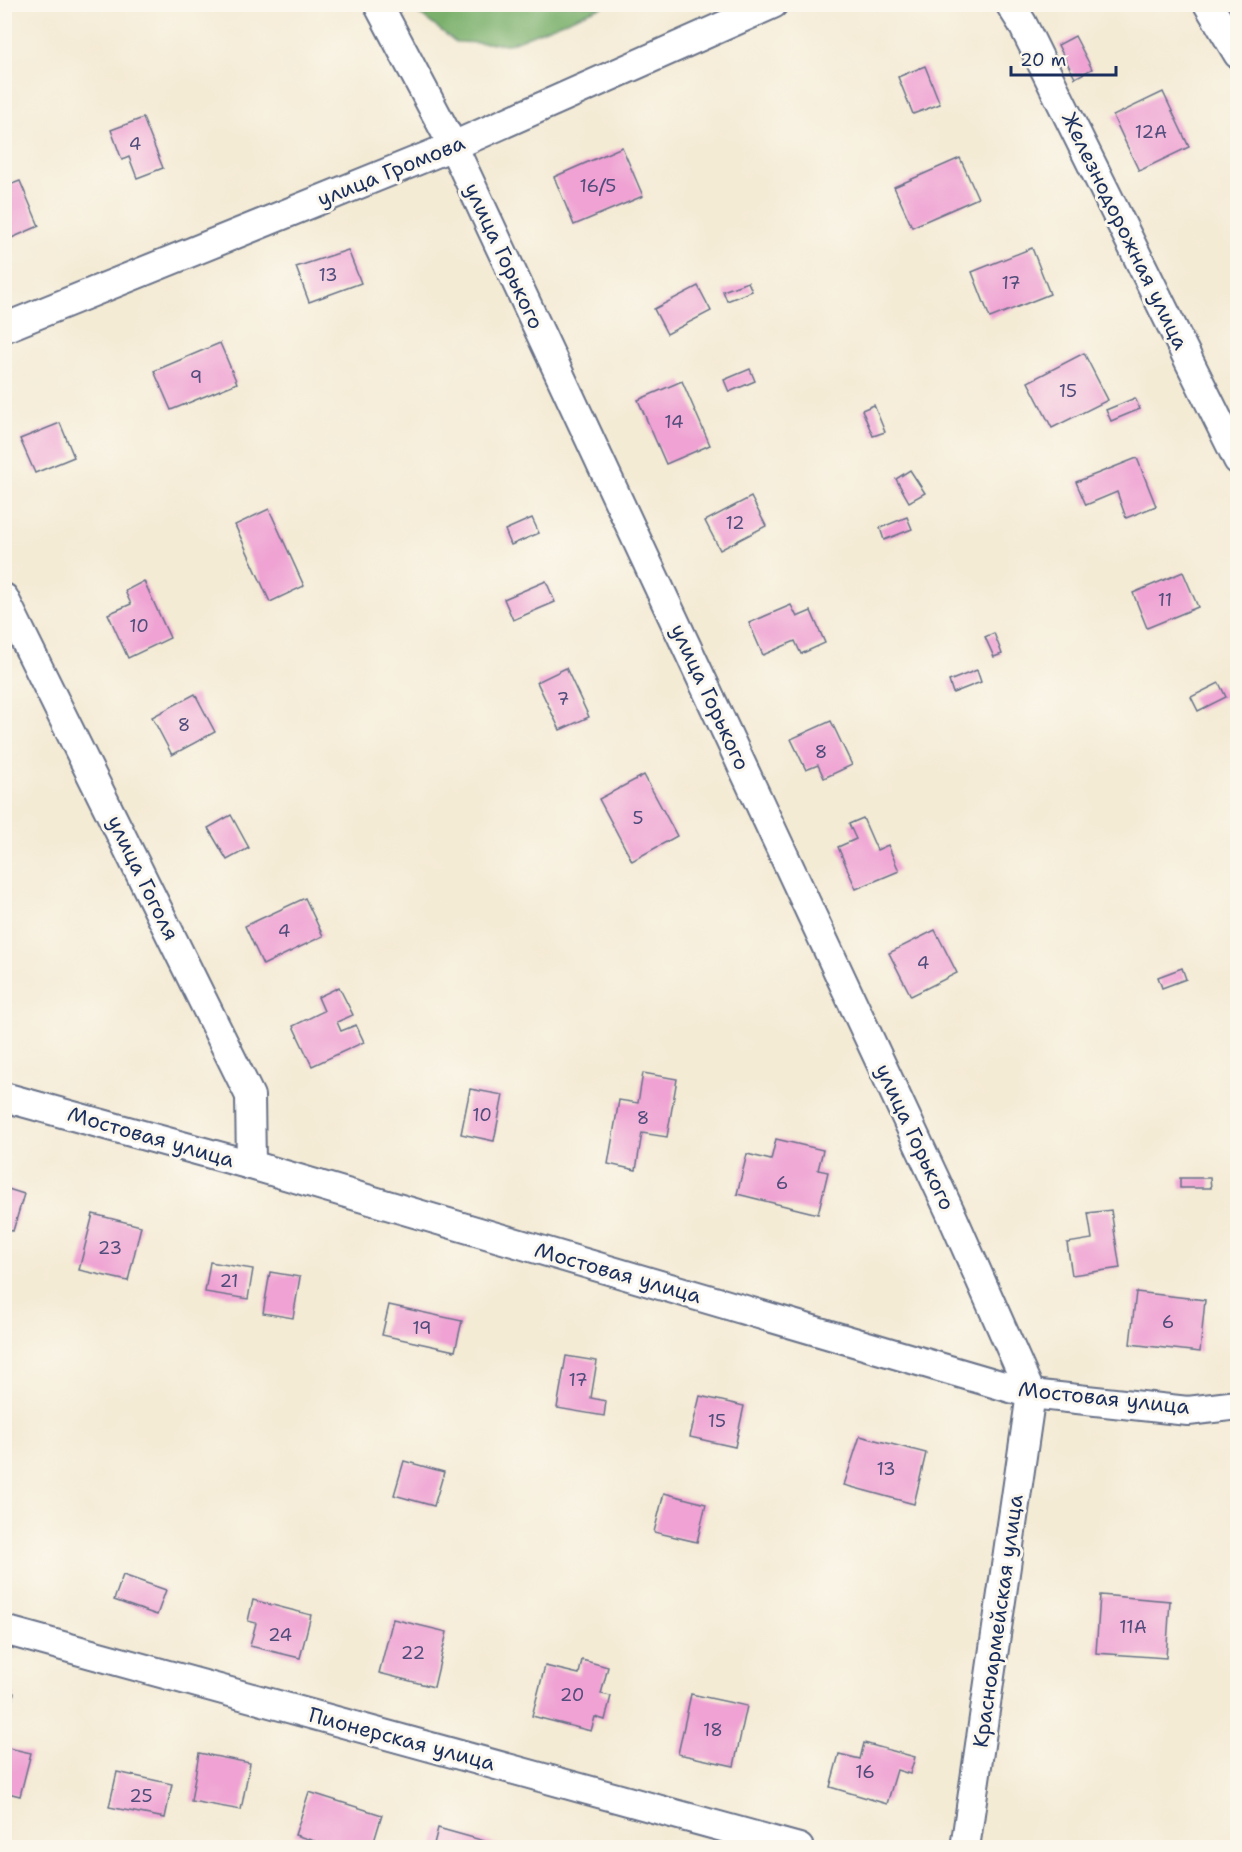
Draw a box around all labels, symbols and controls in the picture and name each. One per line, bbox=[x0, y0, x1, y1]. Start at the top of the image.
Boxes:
scale bar bbox=[1011, 39, 1116, 77]
text: 20 m bbox=[1020, 48, 1066, 72]
street label: Железнодорожная улица bbox=[1055, 108, 1195, 354]
house number: 12А bbox=[1135, 120, 1167, 144]
street label: улица Громова bbox=[313, 129, 469, 213]
house number: 4 bbox=[129, 132, 141, 156]
house number: 16/5 bbox=[580, 174, 616, 198]
street label: улица Горького bbox=[458, 178, 550, 334]
house number: 13 bbox=[318, 263, 338, 287]
house number: 17 bbox=[1001, 271, 1021, 295]
house number: 9 bbox=[190, 365, 202, 389]
house number: 15 bbox=[1059, 379, 1077, 403]
house number: 14 bbox=[664, 410, 684, 434]
house number: 12 bbox=[725, 511, 745, 535]
house number: 11 bbox=[1158, 588, 1172, 612]
house number: 10 bbox=[129, 614, 149, 638]
street label: улица Горького bbox=[664, 619, 756, 775]
house number: 7 bbox=[557, 687, 569, 711]
house number: 8 bbox=[178, 713, 190, 737]
house number: 8 bbox=[815, 740, 827, 764]
house number: 5 bbox=[632, 806, 644, 830]
street label: улица Гоголя bbox=[101, 811, 185, 945]
house number: 4 bbox=[278, 919, 290, 943]
house number: 4 bbox=[917, 951, 929, 975]
street label: улица Горького bbox=[869, 1059, 961, 1215]
street label: Мостовая улица bbox=[64, 1100, 238, 1174]
house number: 10 bbox=[472, 1103, 492, 1127]
house number: 8 bbox=[637, 1106, 649, 1130]
house number: 6 bbox=[776, 1171, 788, 1195]
house number: 23 bbox=[98, 1236, 122, 1260]
street label: Мостовая улица bbox=[531, 1236, 705, 1310]
house number: 21 bbox=[219, 1269, 239, 1293]
house number: 6 bbox=[1162, 1310, 1174, 1334]
house number: 19 bbox=[412, 1316, 432, 1340]
house number: 17 bbox=[568, 1368, 588, 1392]
street label: Мостовая улица bbox=[1017, 1375, 1191, 1421]
house number: 15 bbox=[708, 1409, 726, 1433]
house number: 13 bbox=[876, 1457, 896, 1481]
street label: Красноармейская улица bbox=[966, 1493, 1030, 1749]
house number: 11А bbox=[1119, 1615, 1147, 1639]
house number: 24 bbox=[268, 1623, 292, 1647]
house number: 22 bbox=[401, 1641, 425, 1665]
house number: 20 bbox=[560, 1683, 584, 1707]
street label: Пионерская улица bbox=[306, 1701, 498, 1777]
house number: 18 bbox=[703, 1718, 723, 1742]
house number: 16 bbox=[855, 1760, 875, 1784]
house number: 25 bbox=[129, 1784, 153, 1808]

